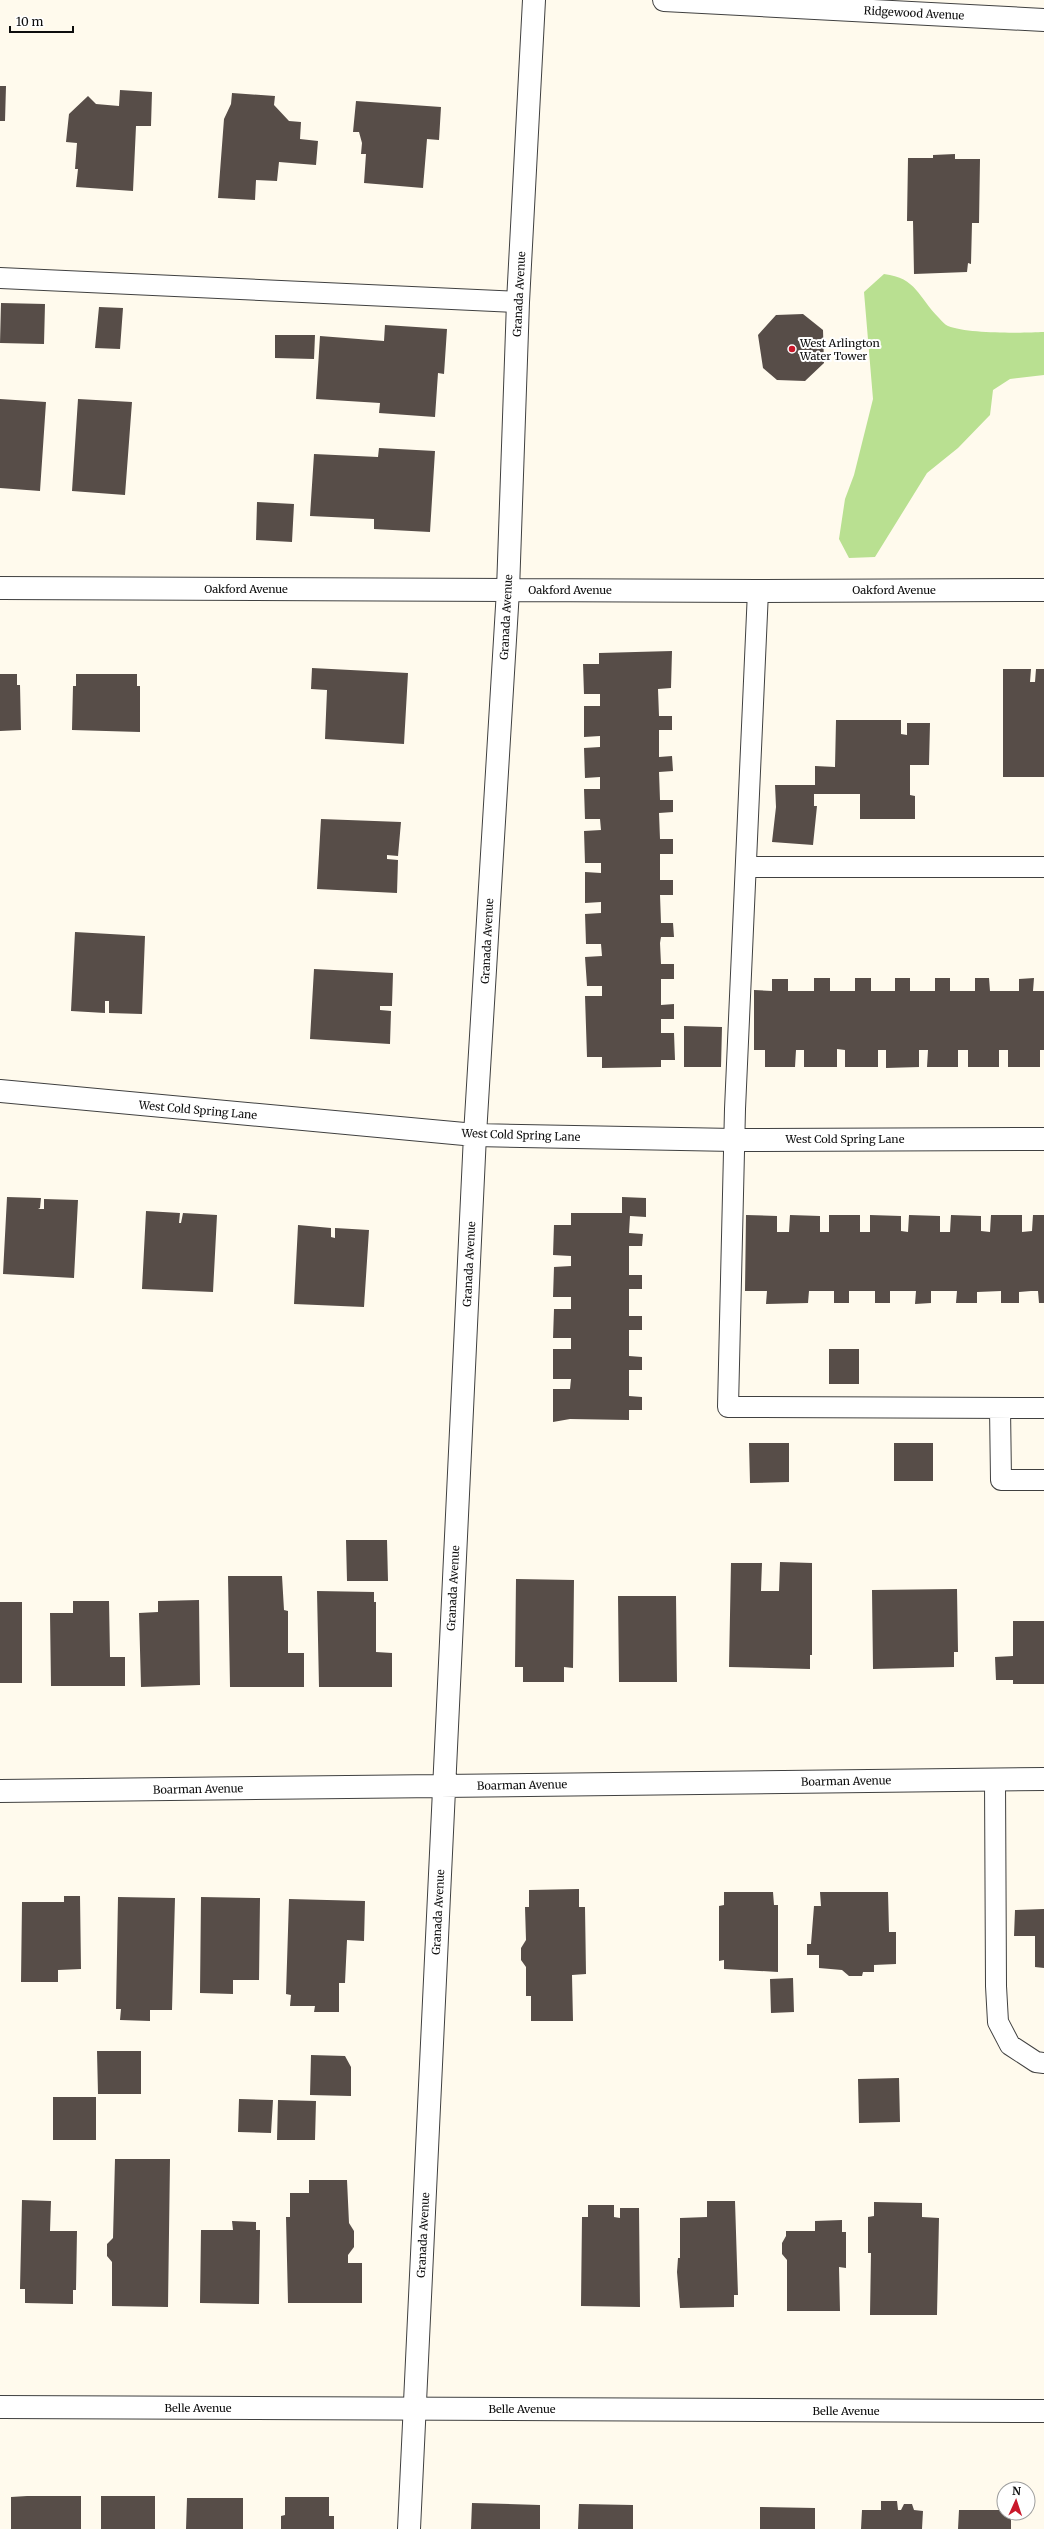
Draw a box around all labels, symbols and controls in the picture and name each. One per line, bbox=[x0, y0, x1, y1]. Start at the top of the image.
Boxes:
street label: Ridgewood Avenue bbox=[863, 3, 965, 23]
scale bar bbox=[10, 8, 73, 34]
text: 10 m bbox=[16, 14, 43, 29]
street label: Granada Avenue bbox=[510, 251, 528, 337]
place label: West Arlington Water Tower bbox=[799, 336, 880, 363]
marker: West Arlington Water Tower bbox=[787, 344, 797, 354]
street label: Granada Avenue bbox=[497, 574, 515, 660]
street label: Oakford Avenue bbox=[204, 582, 288, 596]
street label: Oakford Avenue bbox=[528, 583, 612, 597]
street label: Oakford Avenue bbox=[852, 583, 936, 597]
street label: Granada Avenue bbox=[478, 898, 496, 984]
street label: West Cold Spring Lane bbox=[137, 1098, 258, 1122]
street label: West Cold Spring Lane bbox=[460, 1126, 581, 1144]
street label: West Cold Spring Lane bbox=[785, 1132, 905, 1146]
street label: Granada Avenue bbox=[460, 1221, 478, 1307]
street label: Granada Avenue bbox=[444, 1545, 462, 1631]
street label: Boarman Avenue bbox=[801, 1773, 892, 1789]
street label: Boarman Avenue bbox=[477, 1777, 568, 1793]
street label: Boarman Avenue bbox=[153, 1781, 244, 1797]
street label: Granada Avenue bbox=[429, 1869, 447, 1955]
street label: Granada Avenue bbox=[414, 2192, 432, 2278]
street label: Belle Avenue bbox=[164, 2401, 232, 2415]
street label: Belle Avenue bbox=[488, 2402, 556, 2416]
street label: Belle Avenue bbox=[812, 2404, 880, 2418]
north arrow bbox=[996, 2481, 1036, 2521]
text: N bbox=[1012, 2484, 1022, 2498]

